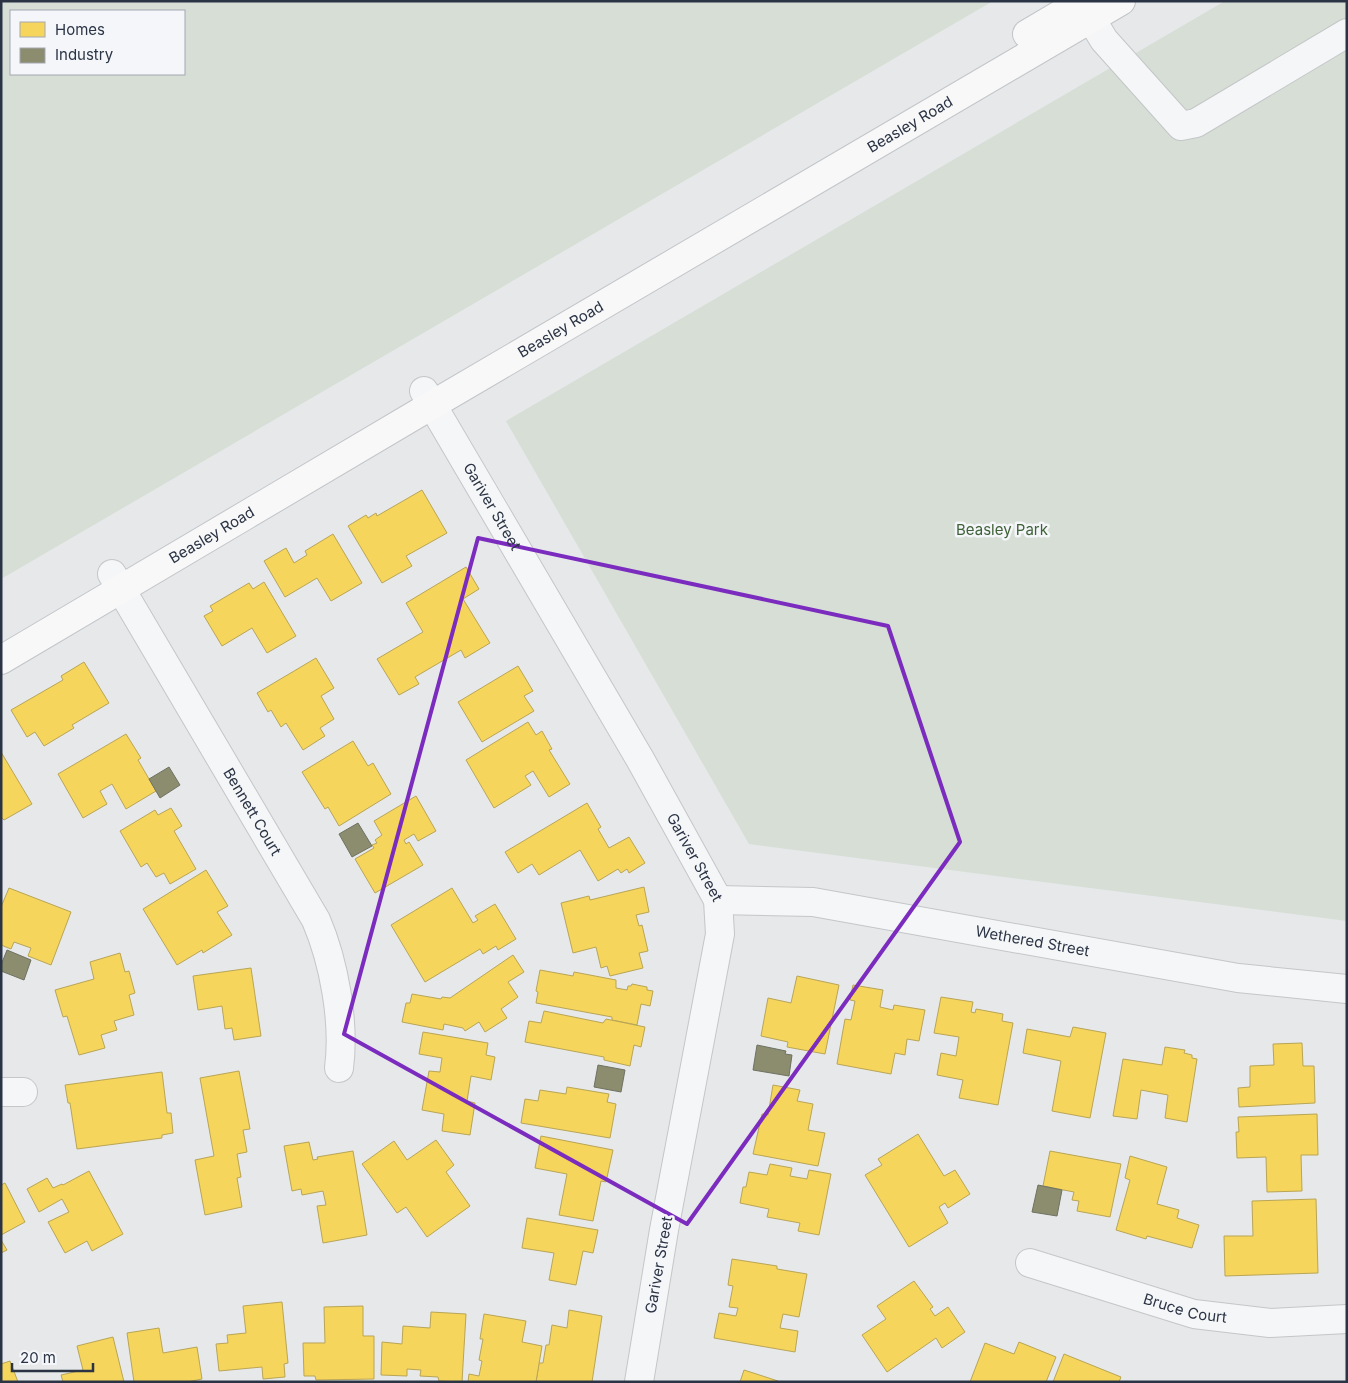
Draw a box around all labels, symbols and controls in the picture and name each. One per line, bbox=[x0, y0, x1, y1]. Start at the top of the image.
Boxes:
legend bbox=[10, 10, 185, 75]
text: Homes bbox=[55, 20, 105, 39]
text: Industry bbox=[55, 45, 114, 64]
street label: Beasley Road bbox=[864, 92, 956, 157]
street label: Beasley Road bbox=[514, 297, 607, 362]
street label: Gariver Street bbox=[459, 459, 525, 554]
street label: Beasley Road bbox=[165, 502, 258, 567]
park label: Beasley Park bbox=[956, 520, 1049, 539]
street label: Bennett Court bbox=[219, 764, 286, 859]
street label: Gariver Street bbox=[663, 809, 727, 905]
street label: Wethered Street bbox=[974, 921, 1091, 960]
street label: Gariver Street bbox=[641, 1215, 676, 1315]
street label: Bruce Court bbox=[1141, 1289, 1228, 1327]
scale bar bbox=[12, 1340, 94, 1372]
text: 20 m bbox=[20, 1348, 56, 1367]

